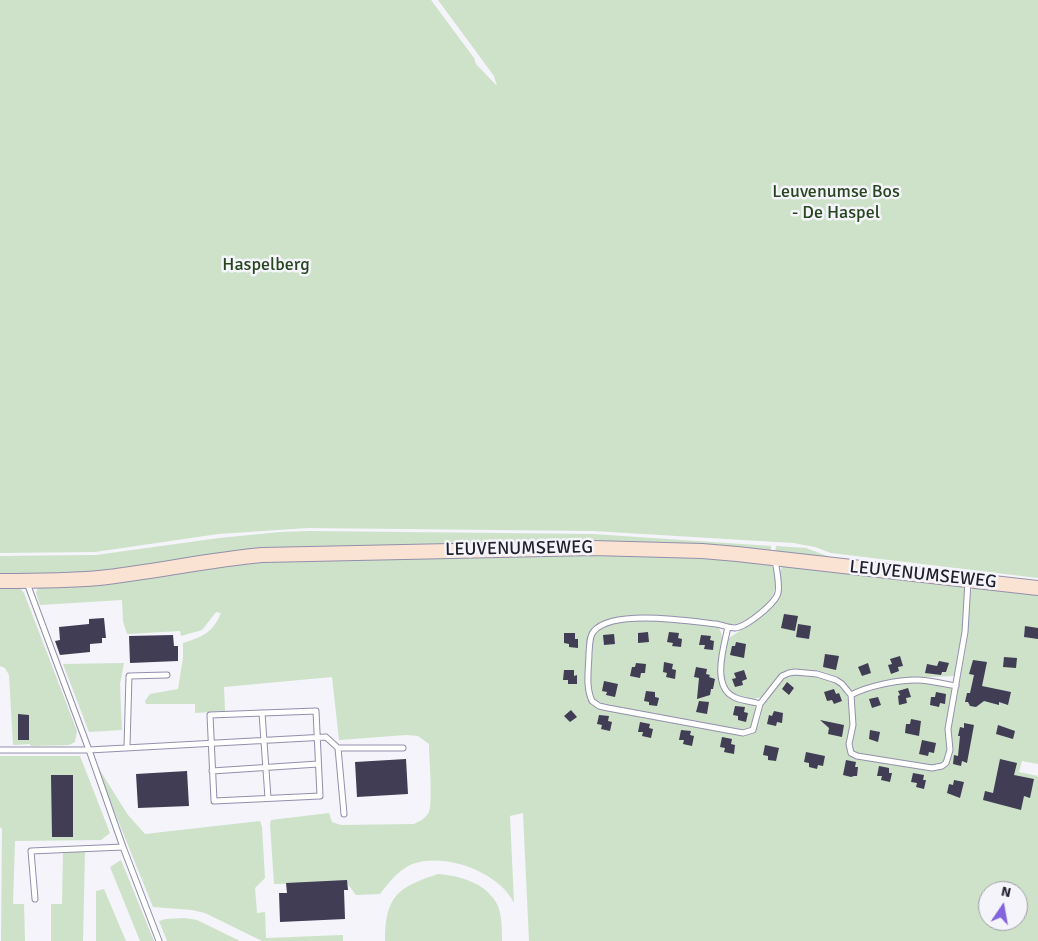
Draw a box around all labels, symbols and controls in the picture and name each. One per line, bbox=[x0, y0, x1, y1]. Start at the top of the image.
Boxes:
park label: Leuvenumse Bos - De Haspel bbox=[772, 181, 900, 223]
park label: Haspelberg bbox=[222, 254, 310, 276]
street label: LEUVENUMSEWEG bbox=[445, 537, 593, 561]
street label: LEUVENUMSEWEG bbox=[848, 557, 998, 593]
north arrow bbox=[978, 881, 1028, 931]
text: N bbox=[999, 882, 1013, 901]

